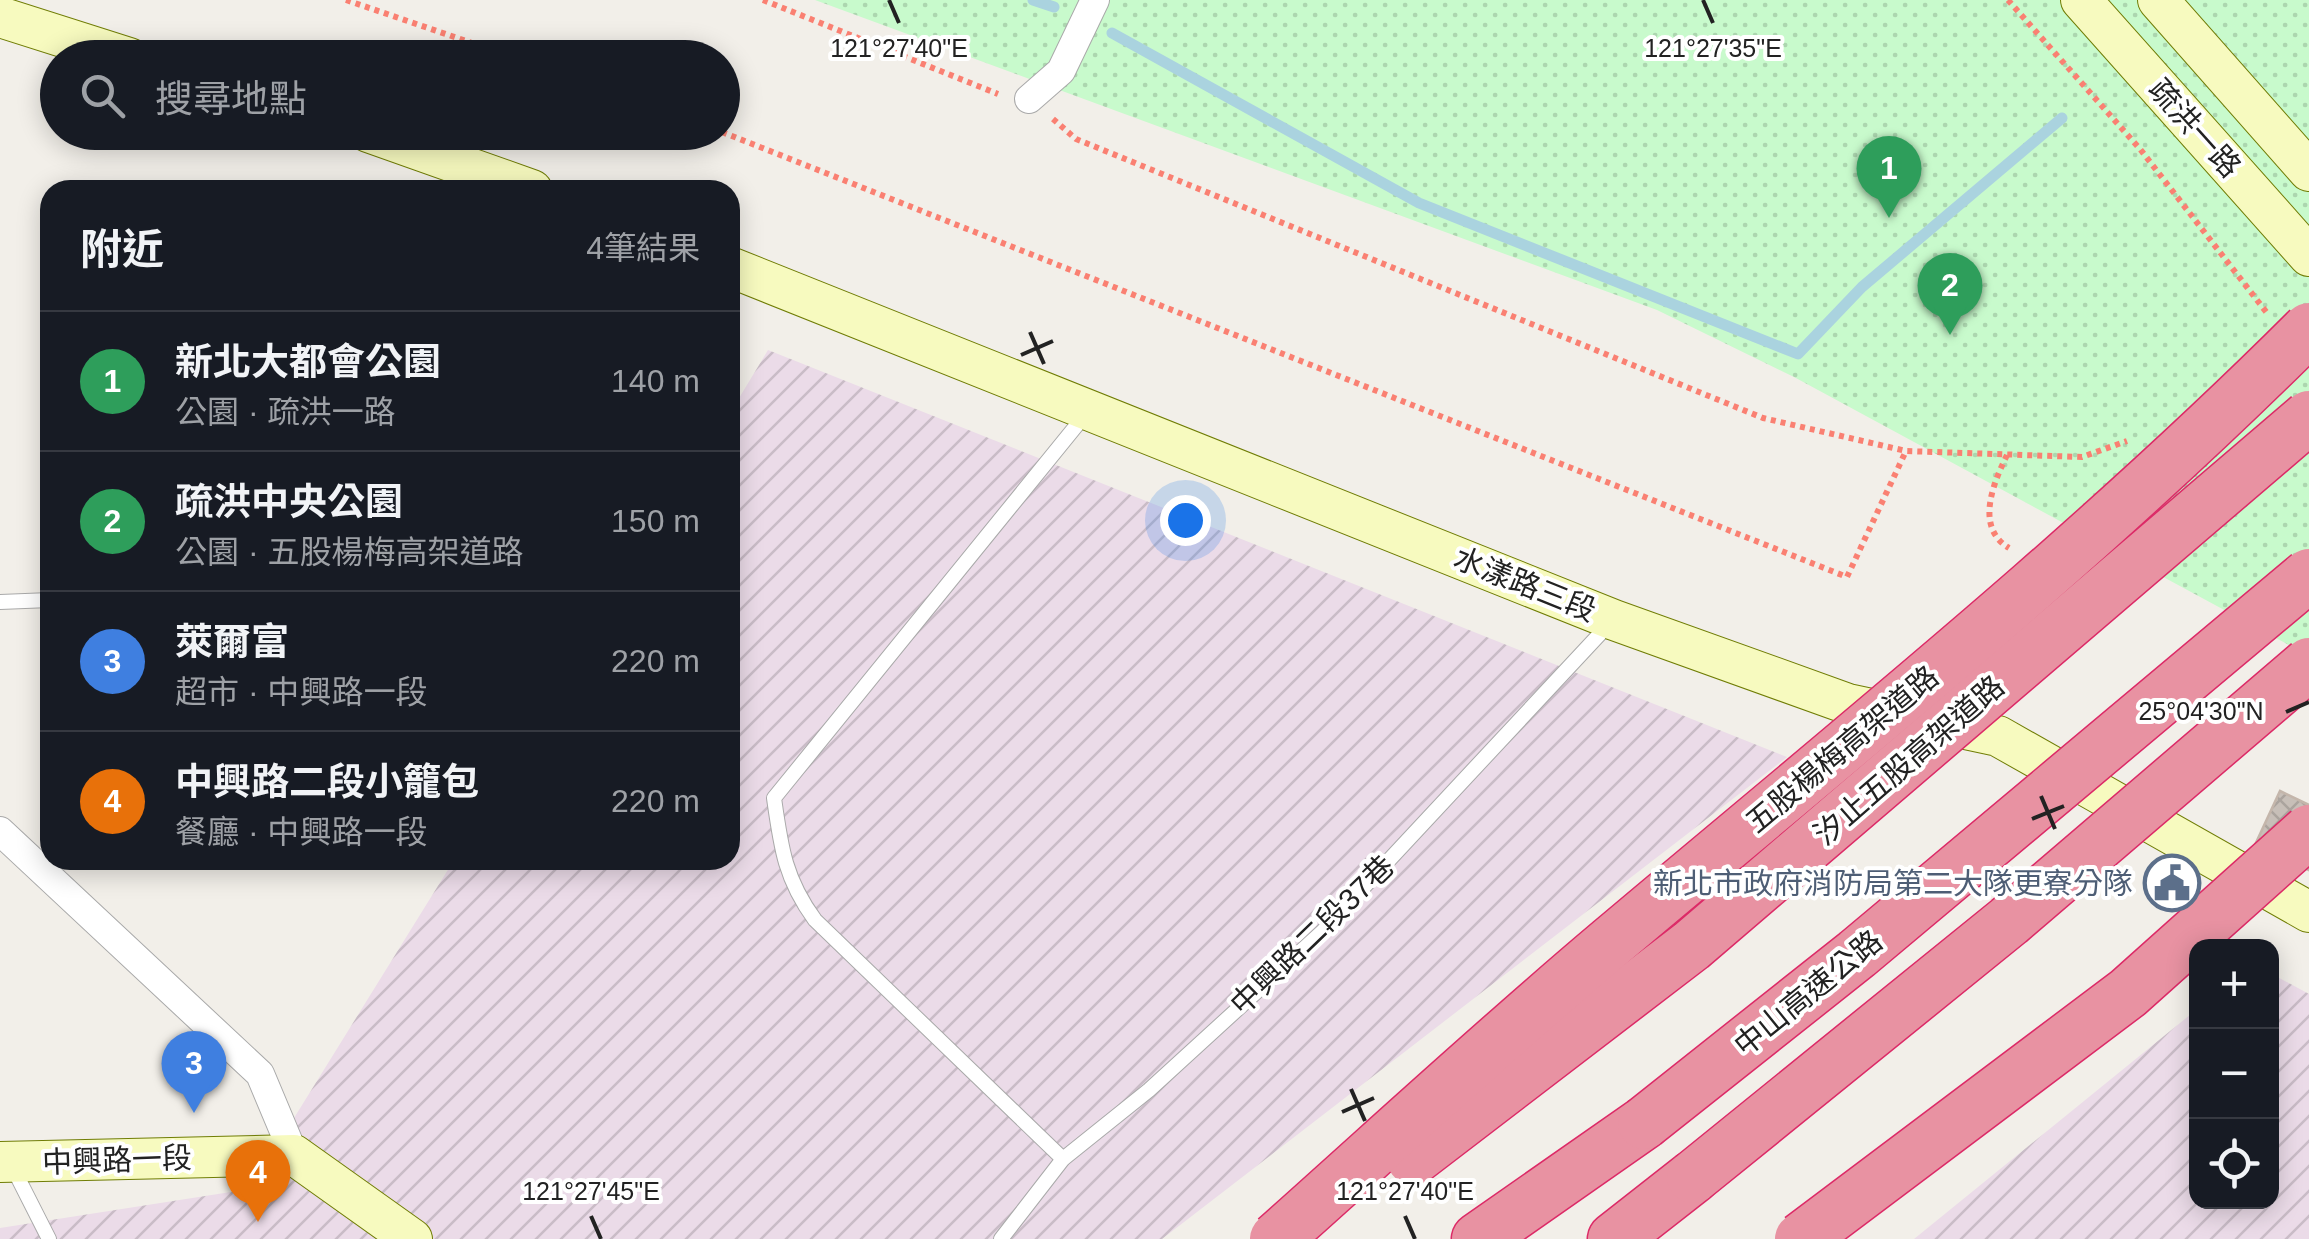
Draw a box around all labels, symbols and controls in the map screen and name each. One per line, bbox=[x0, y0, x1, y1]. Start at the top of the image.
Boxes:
text: 121°27'40"E bbox=[830, 34, 968, 62]
text: 121°27'35"E bbox=[1644, 34, 1782, 62]
search box bbox=[40, 40, 740, 150]
icon: search bbox=[75, 68, 130, 123]
street label: 疏洪一路 bbox=[2143, 72, 2247, 184]
text: 搜尋地點 bbox=[155, 78, 307, 120]
pin: 1 bbox=[1856, 136, 1922, 218]
text: 附近 bbox=[80, 226, 164, 273]
text: 4筆結果 bbox=[586, 230, 700, 266]
pin: 2 bbox=[1918, 252, 1982, 335]
text: 新北大都會公園 bbox=[175, 341, 441, 383]
text: 1 bbox=[104, 363, 121, 399]
text: 140 m bbox=[611, 363, 700, 399]
text: 公園 · 疏洪一路 bbox=[175, 394, 395, 430]
text: 疏洪中央公園 bbox=[175, 481, 403, 523]
your location bbox=[1160, 495, 1211, 546]
text: 2 bbox=[104, 503, 121, 539]
text: 150 m bbox=[611, 503, 700, 539]
text: 公園 · 五股楊梅高架道路 bbox=[175, 534, 523, 570]
street label: 水漾路三段 bbox=[1449, 541, 1601, 627]
text: 萊爾富 bbox=[175, 621, 289, 663]
text: 3 bbox=[104, 643, 121, 679]
text: 220 m bbox=[611, 643, 700, 679]
street label: 五股楊梅高架道路 bbox=[1739, 659, 1945, 839]
street label: 汐止五股高架道路 bbox=[1808, 669, 2010, 851]
text: 超市 · 中興路一段 bbox=[175, 674, 427, 710]
text: 25°04'30"N bbox=[2138, 697, 2264, 725]
text: 中興路二段小籠包 bbox=[175, 761, 479, 803]
text: 4 bbox=[104, 783, 121, 819]
text: 220 m bbox=[611, 783, 700, 819]
text: 餐廳 · 中興路一段 bbox=[175, 814, 427, 850]
street label: 中興路二段37巷 bbox=[1224, 849, 1400, 1021]
public building icon: 新北市政府消防局第二大隊更寮分隊 bbox=[2142, 853, 2202, 913]
place label: 新北市政府消防局第二大隊更寮分隊 bbox=[1653, 867, 2133, 900]
street label: 中山高速公路 bbox=[1728, 924, 1888, 1062]
map controls bbox=[2189, 939, 2279, 1209]
button: + bbox=[2189, 939, 2279, 1029]
button: − bbox=[2189, 1029, 2279, 1119]
pin: 3 bbox=[162, 1030, 226, 1113]
button: locate bbox=[2189, 1119, 2279, 1209]
pin: 4 bbox=[226, 1140, 290, 1222]
street label: 中興路一段 bbox=[41, 1141, 193, 1179]
text: 121°27'45"E bbox=[522, 1177, 660, 1205]
text: 121°27'40"E bbox=[1336, 1177, 1474, 1205]

